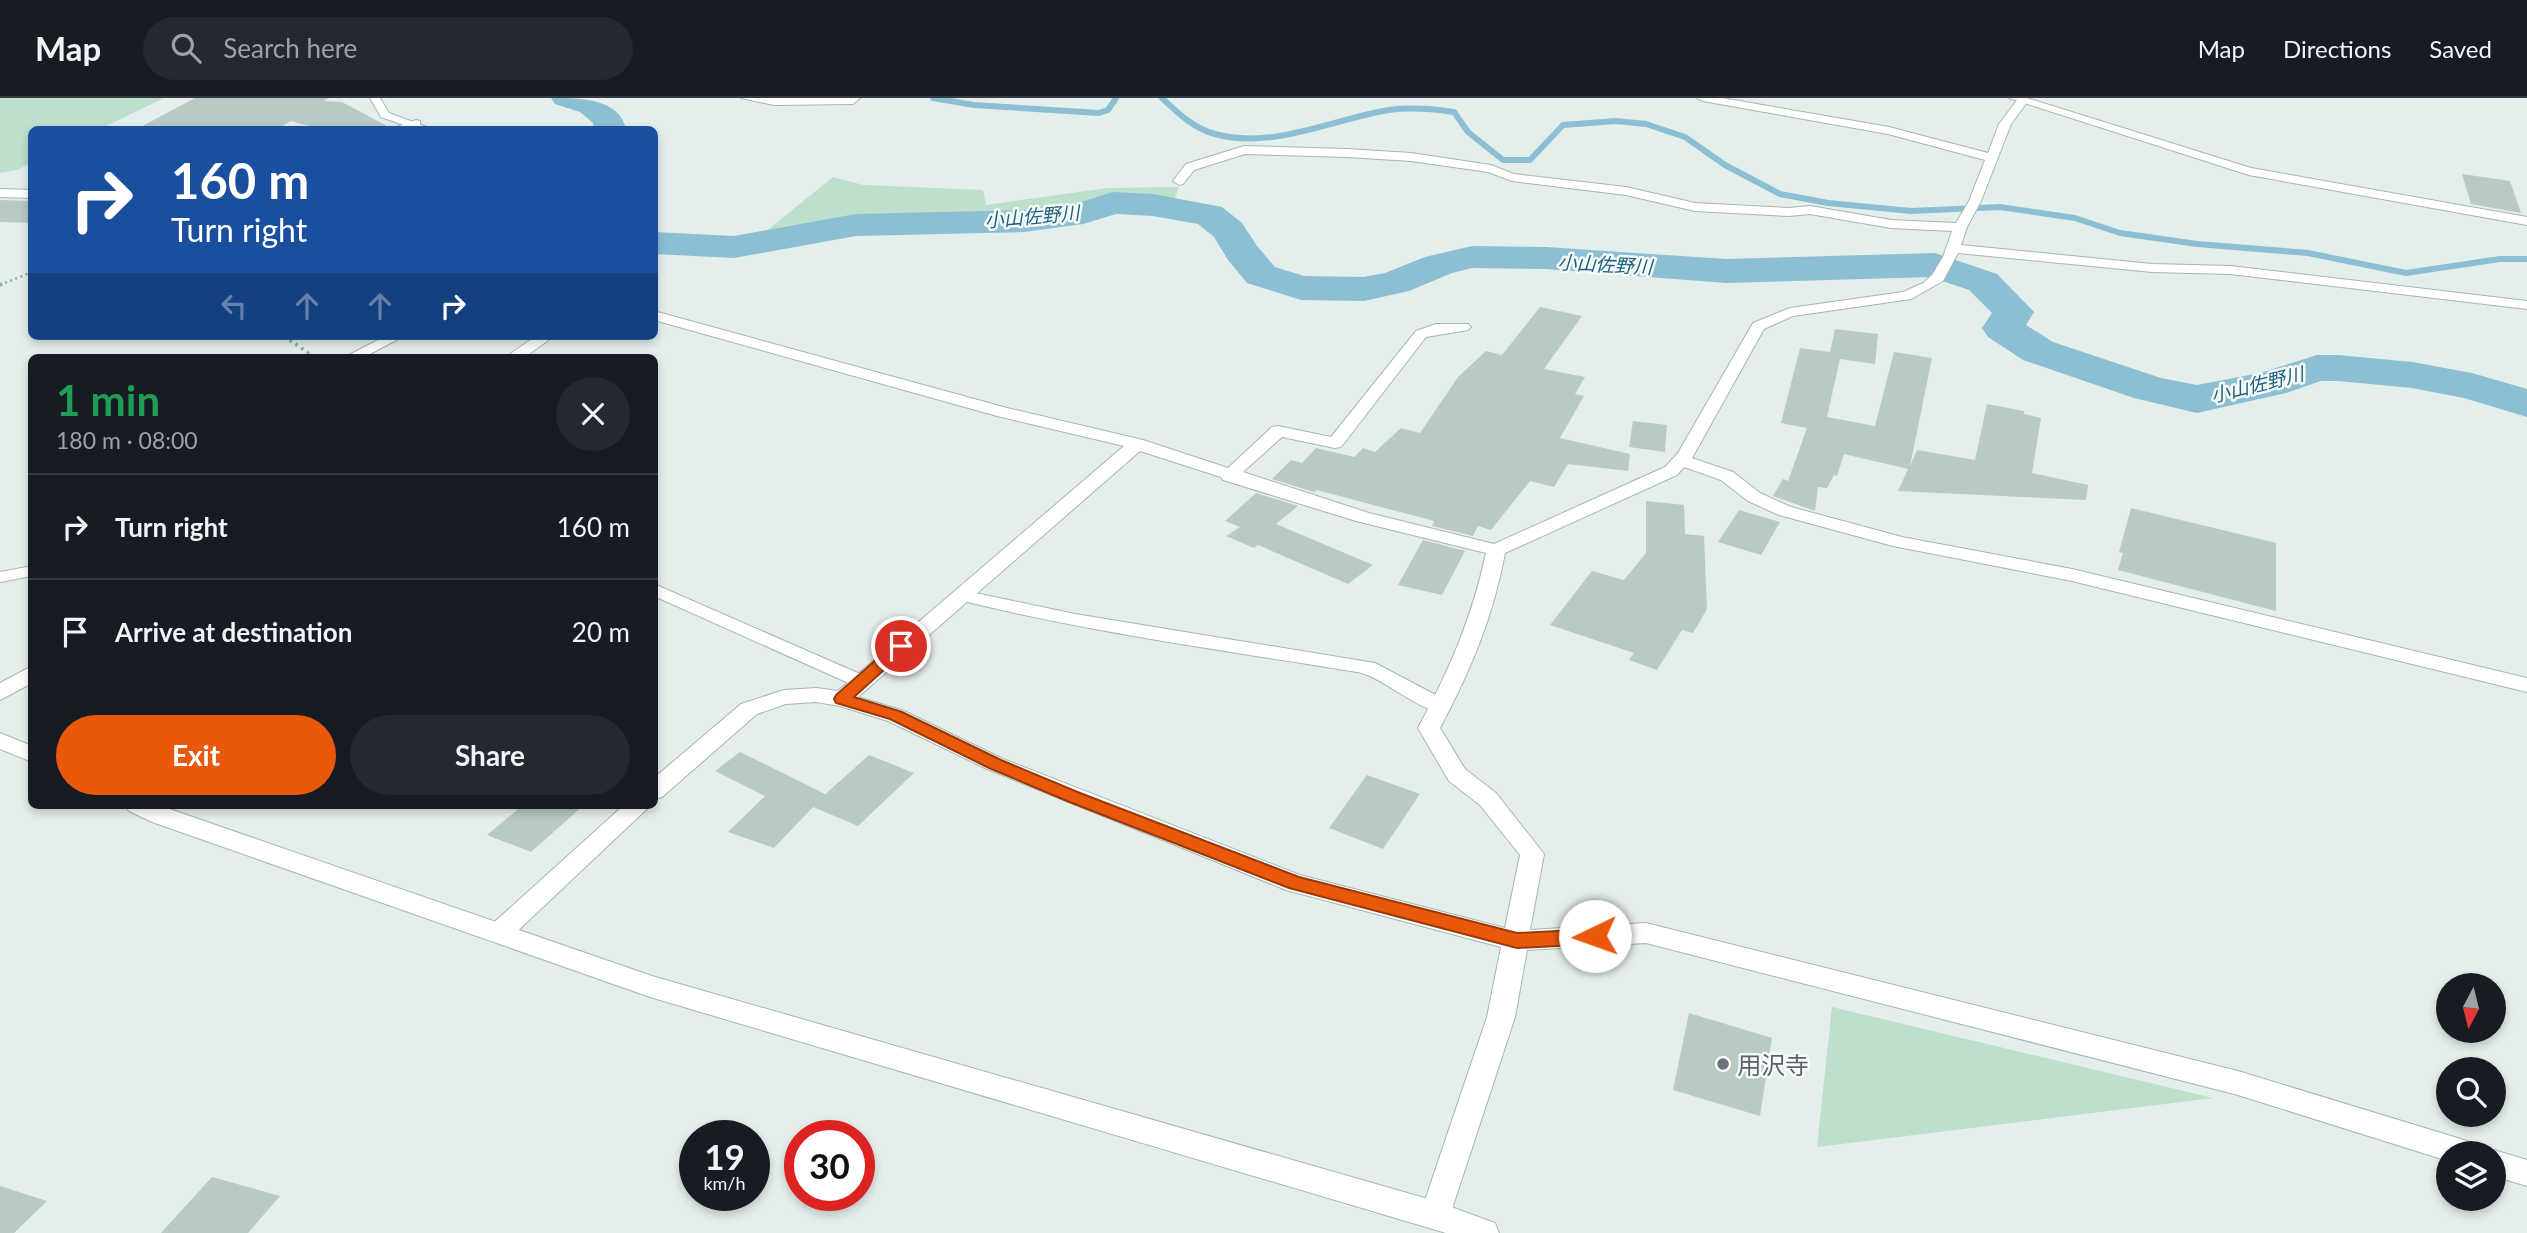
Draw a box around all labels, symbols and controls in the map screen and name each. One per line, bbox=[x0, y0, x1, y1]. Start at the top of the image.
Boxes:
search box bbox=[143, 17, 633, 80]
text: Map bbox=[35, 28, 101, 68]
icon: search bbox=[167, 29, 205, 67]
text: Search here bbox=[223, 32, 357, 64]
text: Map bbox=[2198, 34, 2245, 63]
text: Directions bbox=[2283, 34, 2391, 63]
text: Saved bbox=[2429, 34, 2492, 63]
text: 160 m bbox=[171, 151, 309, 209]
icon: right bbox=[56, 154, 147, 245]
water label: 小山佐野川 bbox=[984, 200, 1082, 232]
text: Turn right bbox=[171, 210, 307, 249]
water label: 小山佐野川 bbox=[1557, 250, 1655, 278]
icon: left bbox=[215, 287, 253, 325]
icon: ahead bbox=[288, 287, 326, 325]
icon: ahead bbox=[361, 287, 399, 325]
icon: right bbox=[434, 287, 472, 325]
water label: 小山佐野川 bbox=[2208, 361, 2308, 407]
text: 1 min bbox=[56, 375, 160, 425]
button: close bbox=[556, 377, 630, 451]
text: 180 m · 08:00 bbox=[56, 426, 198, 454]
icon: right bbox=[56, 508, 94, 546]
text: Turn right bbox=[115, 511, 228, 543]
text: 160 m bbox=[557, 511, 630, 543]
icon: arrive bbox=[56, 613, 94, 651]
text: Arrive at destination bbox=[115, 616, 352, 648]
text: 20 m bbox=[572, 616, 630, 648]
pin bbox=[871, 616, 931, 676]
icon: arrive bbox=[882, 627, 920, 665]
button: Exit bbox=[56, 715, 336, 795]
button: Share bbox=[350, 715, 630, 795]
position arrow bbox=[1558, 899, 1632, 973]
north arrow bbox=[2436, 973, 2506, 1043]
map controls bbox=[2436, 973, 2506, 1211]
place label: 用沢寺 bbox=[1737, 1050, 1809, 1079]
marker: 用沢寺 bbox=[1715, 1056, 1731, 1072]
button: search bbox=[2436, 1057, 2506, 1127]
speed limit sign: 30 bbox=[784, 1120, 875, 1211]
text: 19 bbox=[704, 1135, 745, 1177]
button: layers bbox=[2436, 1141, 2506, 1211]
text: km/h bbox=[703, 1172, 746, 1194]

